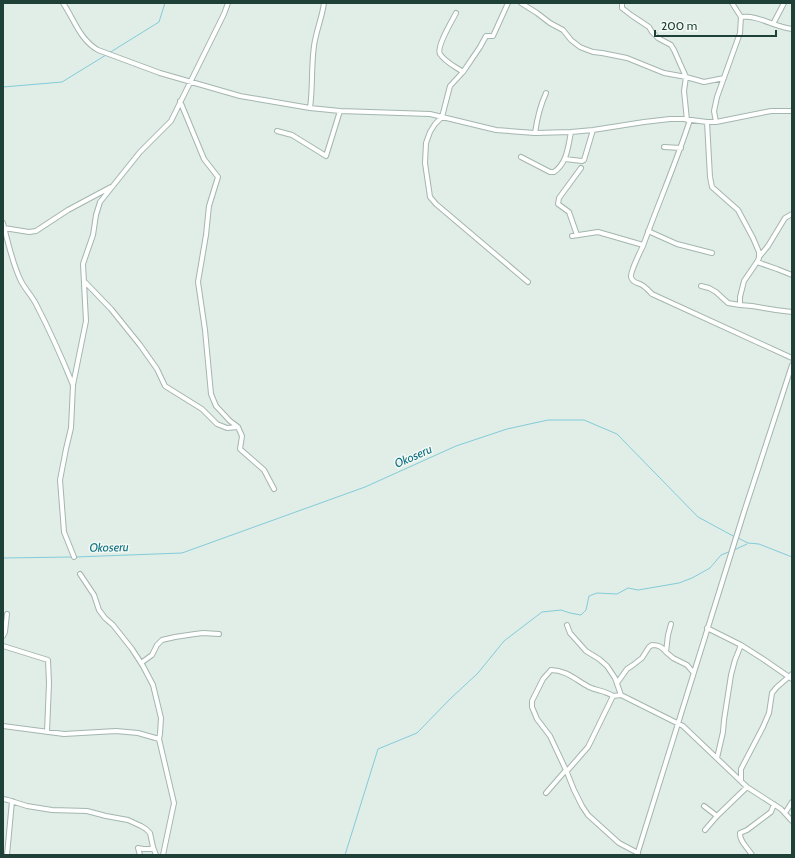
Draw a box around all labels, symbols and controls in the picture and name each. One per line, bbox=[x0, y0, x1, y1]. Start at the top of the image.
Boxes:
scale bar bbox=[655, 12, 776, 38]
text: 200 m bbox=[661, 18, 697, 33]
water label: Okoseru bbox=[392, 441, 434, 471]
water label: Okoseru bbox=[89, 539, 129, 555]

